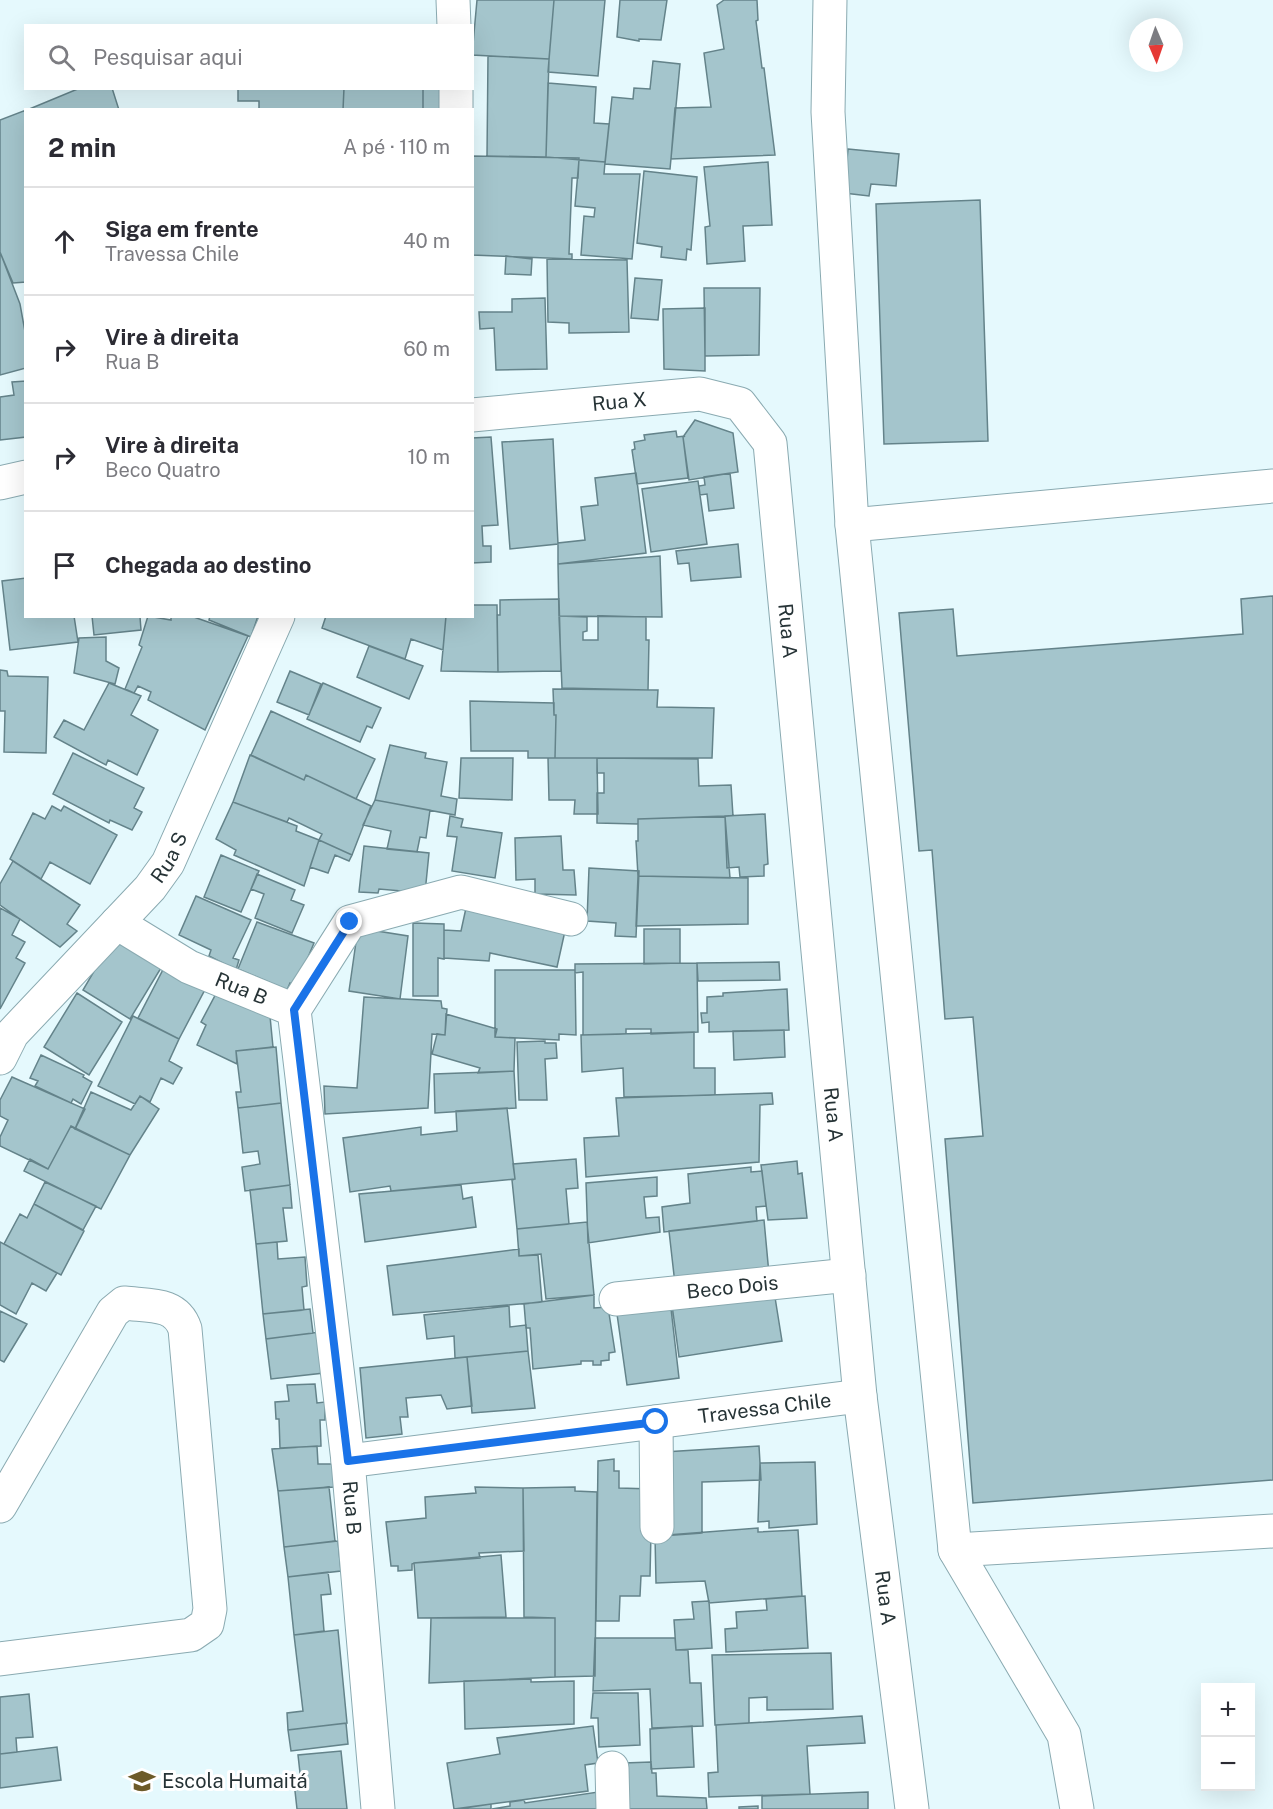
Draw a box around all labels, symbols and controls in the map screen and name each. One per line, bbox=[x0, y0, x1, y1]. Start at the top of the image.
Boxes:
north arrow bbox=[1129, 18, 1183, 72]
search box bbox=[24, 24, 474, 90]
icon: search bbox=[45, 41, 78, 74]
text: Pesquisar aqui bbox=[93, 44, 243, 70]
text: 2 min bbox=[48, 132, 116, 163]
text: A pé · 110 m bbox=[343, 135, 450, 159]
text: Siga em frente bbox=[105, 216, 259, 242]
icon: ahead bbox=[48, 225, 81, 258]
text: 40 m bbox=[403, 229, 450, 253]
text: Travessa Chile bbox=[105, 242, 239, 266]
text: Vire à direita bbox=[105, 324, 239, 350]
icon: right bbox=[48, 333, 81, 366]
text: 60 m bbox=[403, 337, 450, 361]
text: Rua B bbox=[105, 350, 159, 374]
street label: Rua X bbox=[591, 387, 648, 416]
text: Vire à direita bbox=[105, 432, 239, 458]
icon: right bbox=[48, 441, 81, 474]
text: 10 m bbox=[407, 445, 450, 469]
text: Beco Quatro bbox=[105, 458, 221, 482]
icon: arrive bbox=[48, 549, 81, 582]
text: Chegada ao destino bbox=[105, 552, 311, 578]
street label: Rua A bbox=[773, 602, 802, 659]
street label: Rua S bbox=[146, 828, 192, 888]
route end bbox=[336, 908, 362, 934]
street label: Rua B bbox=[212, 967, 271, 1010]
street label: Rua A bbox=[819, 1086, 848, 1143]
street label: Beco Dois bbox=[685, 1270, 779, 1304]
street label: Travessa Chile bbox=[697, 1388, 833, 1428]
route start bbox=[642, 1408, 668, 1434]
street label: Rua B bbox=[338, 1480, 366, 1536]
street label: Rua A bbox=[870, 1569, 901, 1627]
map controls bbox=[1201, 1683, 1255, 1791]
button: + bbox=[1201, 1683, 1255, 1737]
button: − bbox=[1201, 1737, 1255, 1791]
school or university icon: Escola Humaitá bbox=[127, 1766, 157, 1796]
place label: Escola Humaitá bbox=[162, 1769, 307, 1793]

